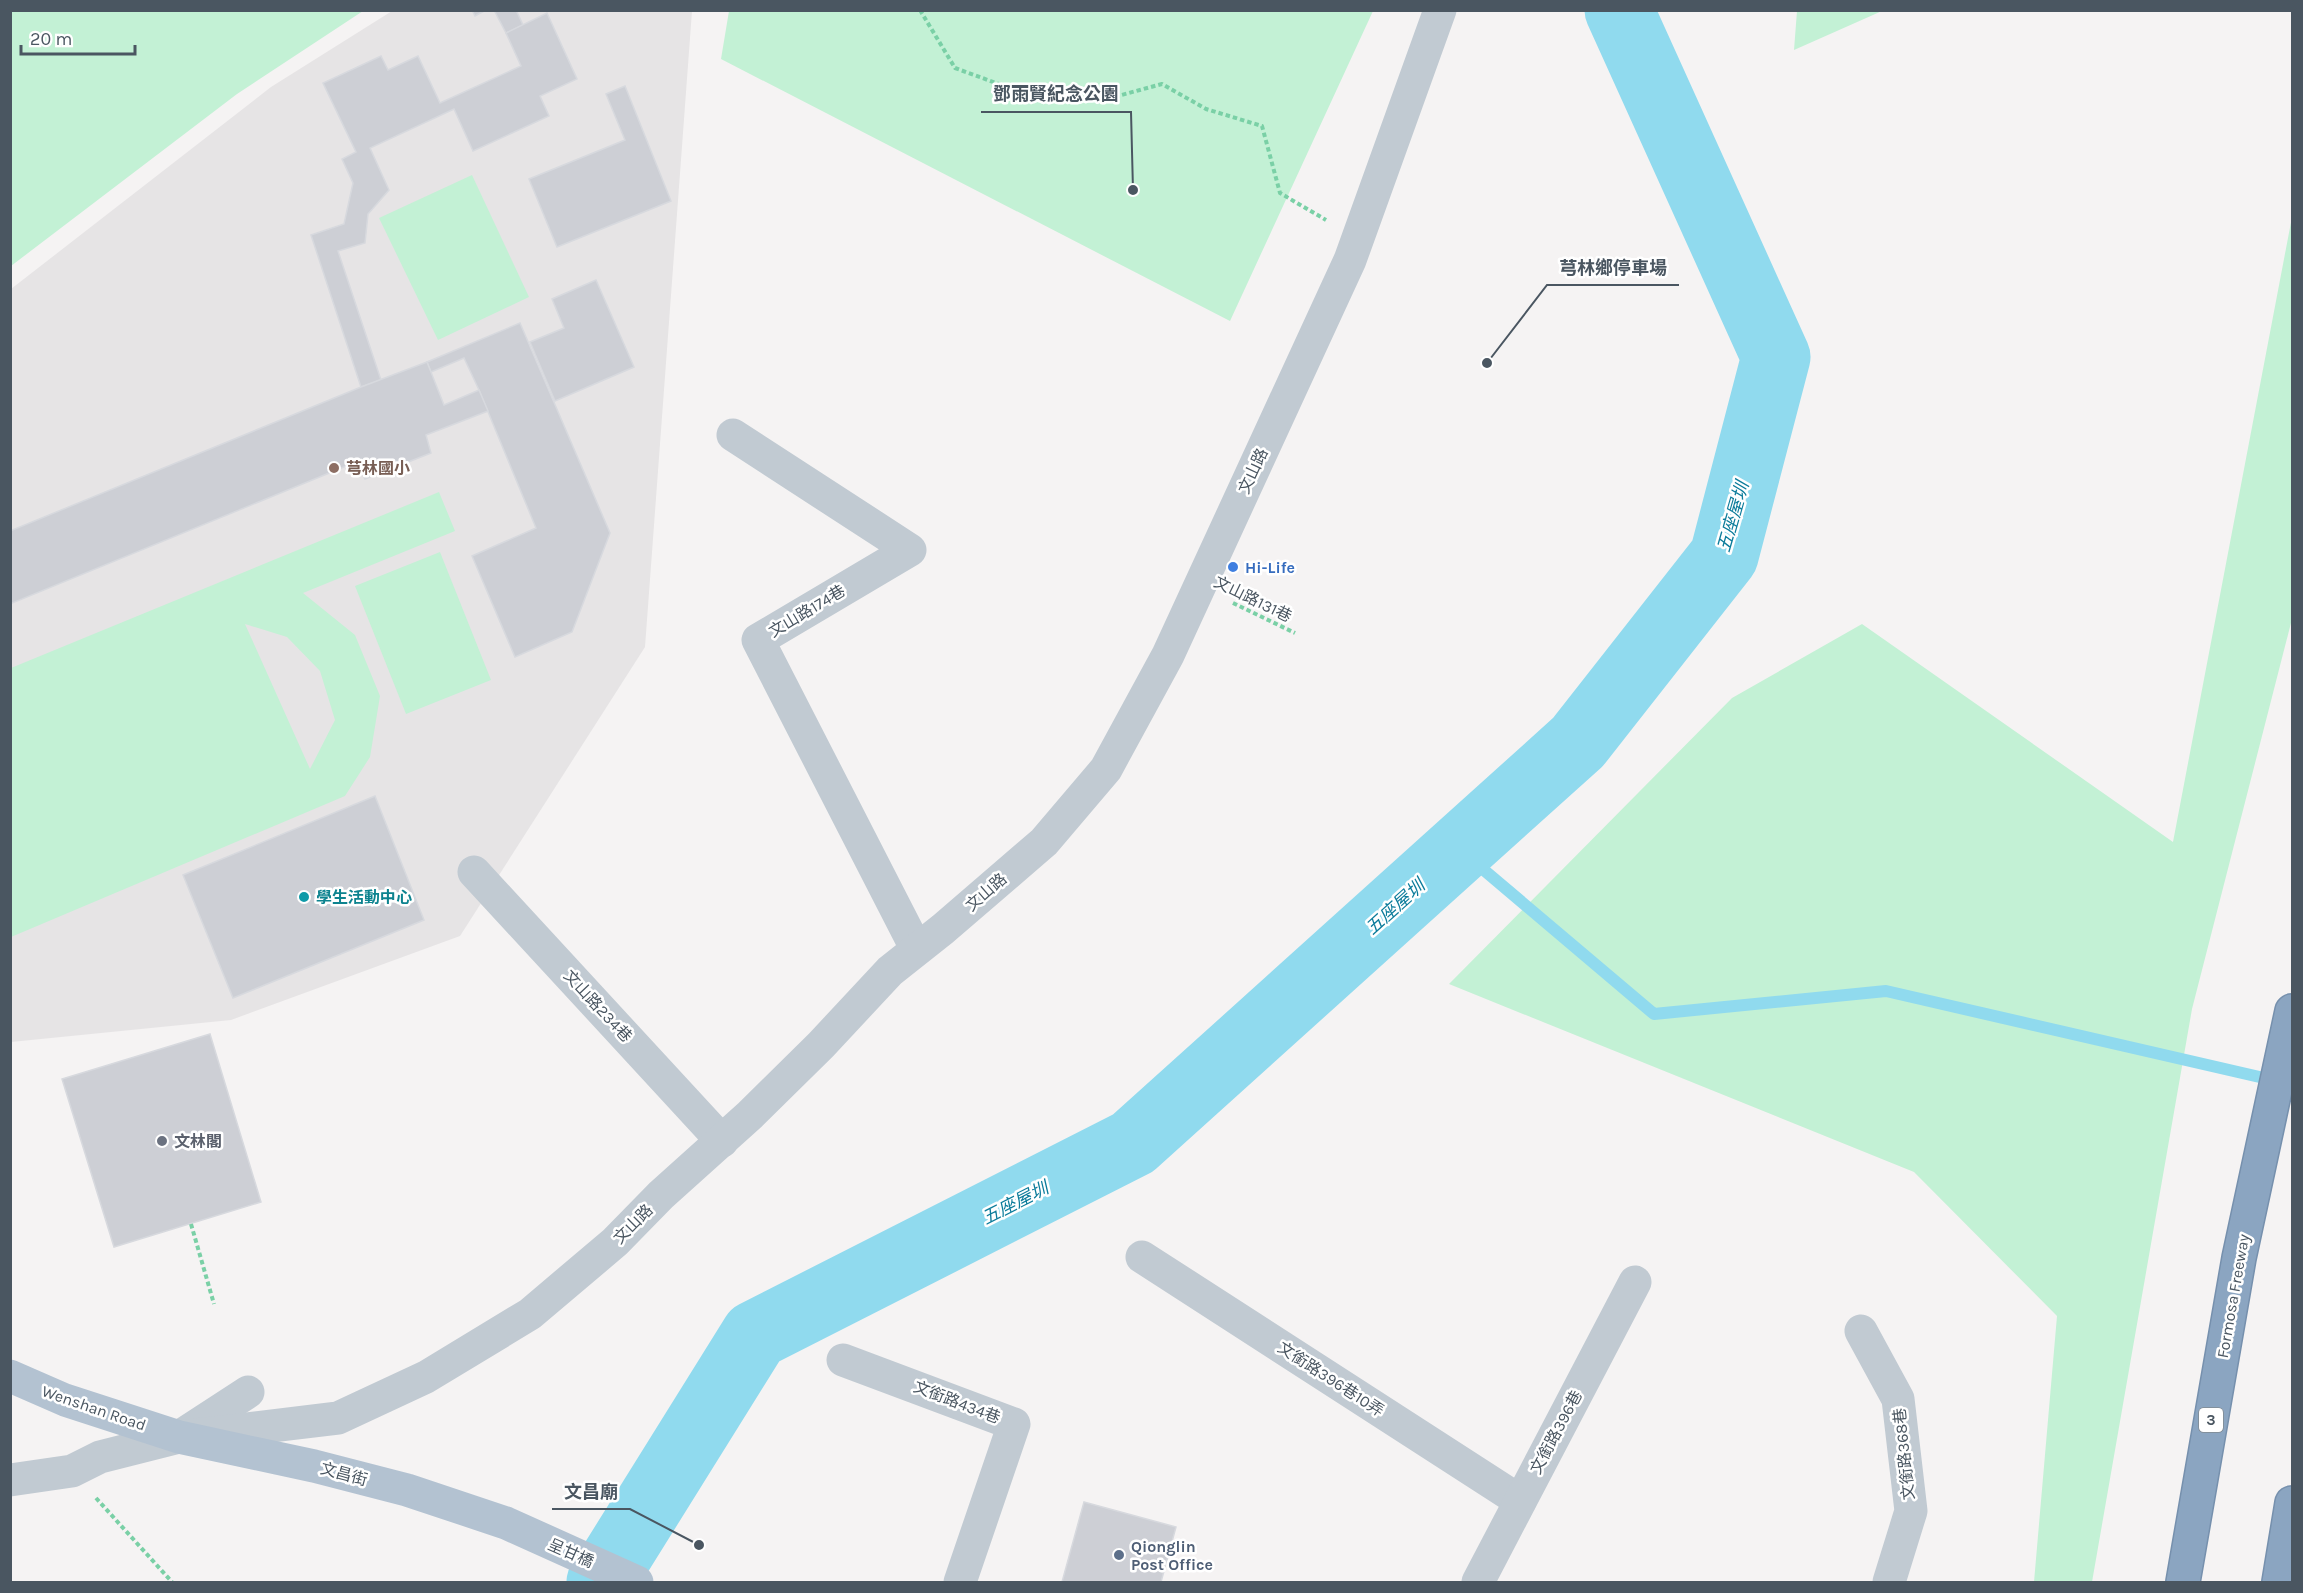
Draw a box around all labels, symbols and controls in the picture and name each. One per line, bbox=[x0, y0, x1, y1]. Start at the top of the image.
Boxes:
scale bar bbox=[21, 18, 135, 56]
text: 20 m bbox=[30, 28, 72, 50]
callout: 鄧雨賢紀念公園 bbox=[981, 76, 1131, 112]
text: 鄧雨賢紀念公園 bbox=[993, 83, 1119, 105]
callout: 芎林鄉停車場 bbox=[1547, 249, 1679, 285]
text: 芎林鄉停車場 bbox=[1559, 257, 1667, 279]
street label: 文山路 bbox=[1234, 445, 1272, 497]
place label: 芎林國小 bbox=[346, 459, 410, 478]
marker: 芎林國小 bbox=[327, 461, 341, 475]
water label: 五座屋圳 bbox=[1713, 476, 1754, 555]
place label: Hi-Life bbox=[1245, 558, 1295, 577]
marker: Hi-Life bbox=[1226, 560, 1240, 574]
street label: 文山路131巷 bbox=[1211, 572, 1295, 626]
street label: 文山路174巷 bbox=[765, 581, 849, 641]
street label: 文山路 bbox=[962, 869, 1010, 915]
water label: 五座屋圳 bbox=[1361, 873, 1431, 939]
place label: 學生活動中心 bbox=[316, 888, 412, 907]
marker: 學生活動中心 bbox=[297, 890, 311, 904]
street label: 文山路234巷 bbox=[560, 966, 636, 1046]
place label: 文林閣 bbox=[174, 1132, 222, 1151]
marker: 文林閣 bbox=[155, 1134, 169, 1148]
water label: 五座屋圳 bbox=[978, 1175, 1055, 1229]
street label: 文山路 bbox=[609, 1200, 657, 1248]
street label: Formosa Freeway bbox=[2213, 1232, 2253, 1360]
street label: 文銜路396巷10弄 bbox=[1274, 1338, 1388, 1420]
street label: 文銜路434巷 bbox=[911, 1377, 1003, 1427]
street label: Wenshan Road bbox=[39, 1381, 149, 1435]
street label: 文銜路396巷 bbox=[1526, 1387, 1586, 1477]
street label: 文銜路368巷 bbox=[1890, 1407, 1918, 1501]
road number: 3 bbox=[2199, 1408, 2223, 1432]
street label: 文昌街 bbox=[318, 1459, 370, 1489]
callout: 文昌廟 bbox=[552, 1473, 630, 1509]
text: 文昌廟 bbox=[564, 1481, 618, 1503]
street label: 呈甘橋 bbox=[545, 1535, 597, 1571]
place label: Qionglin Post Office bbox=[1131, 1537, 1213, 1574]
marker: Qionglin Post Office bbox=[1112, 1548, 1126, 1562]

